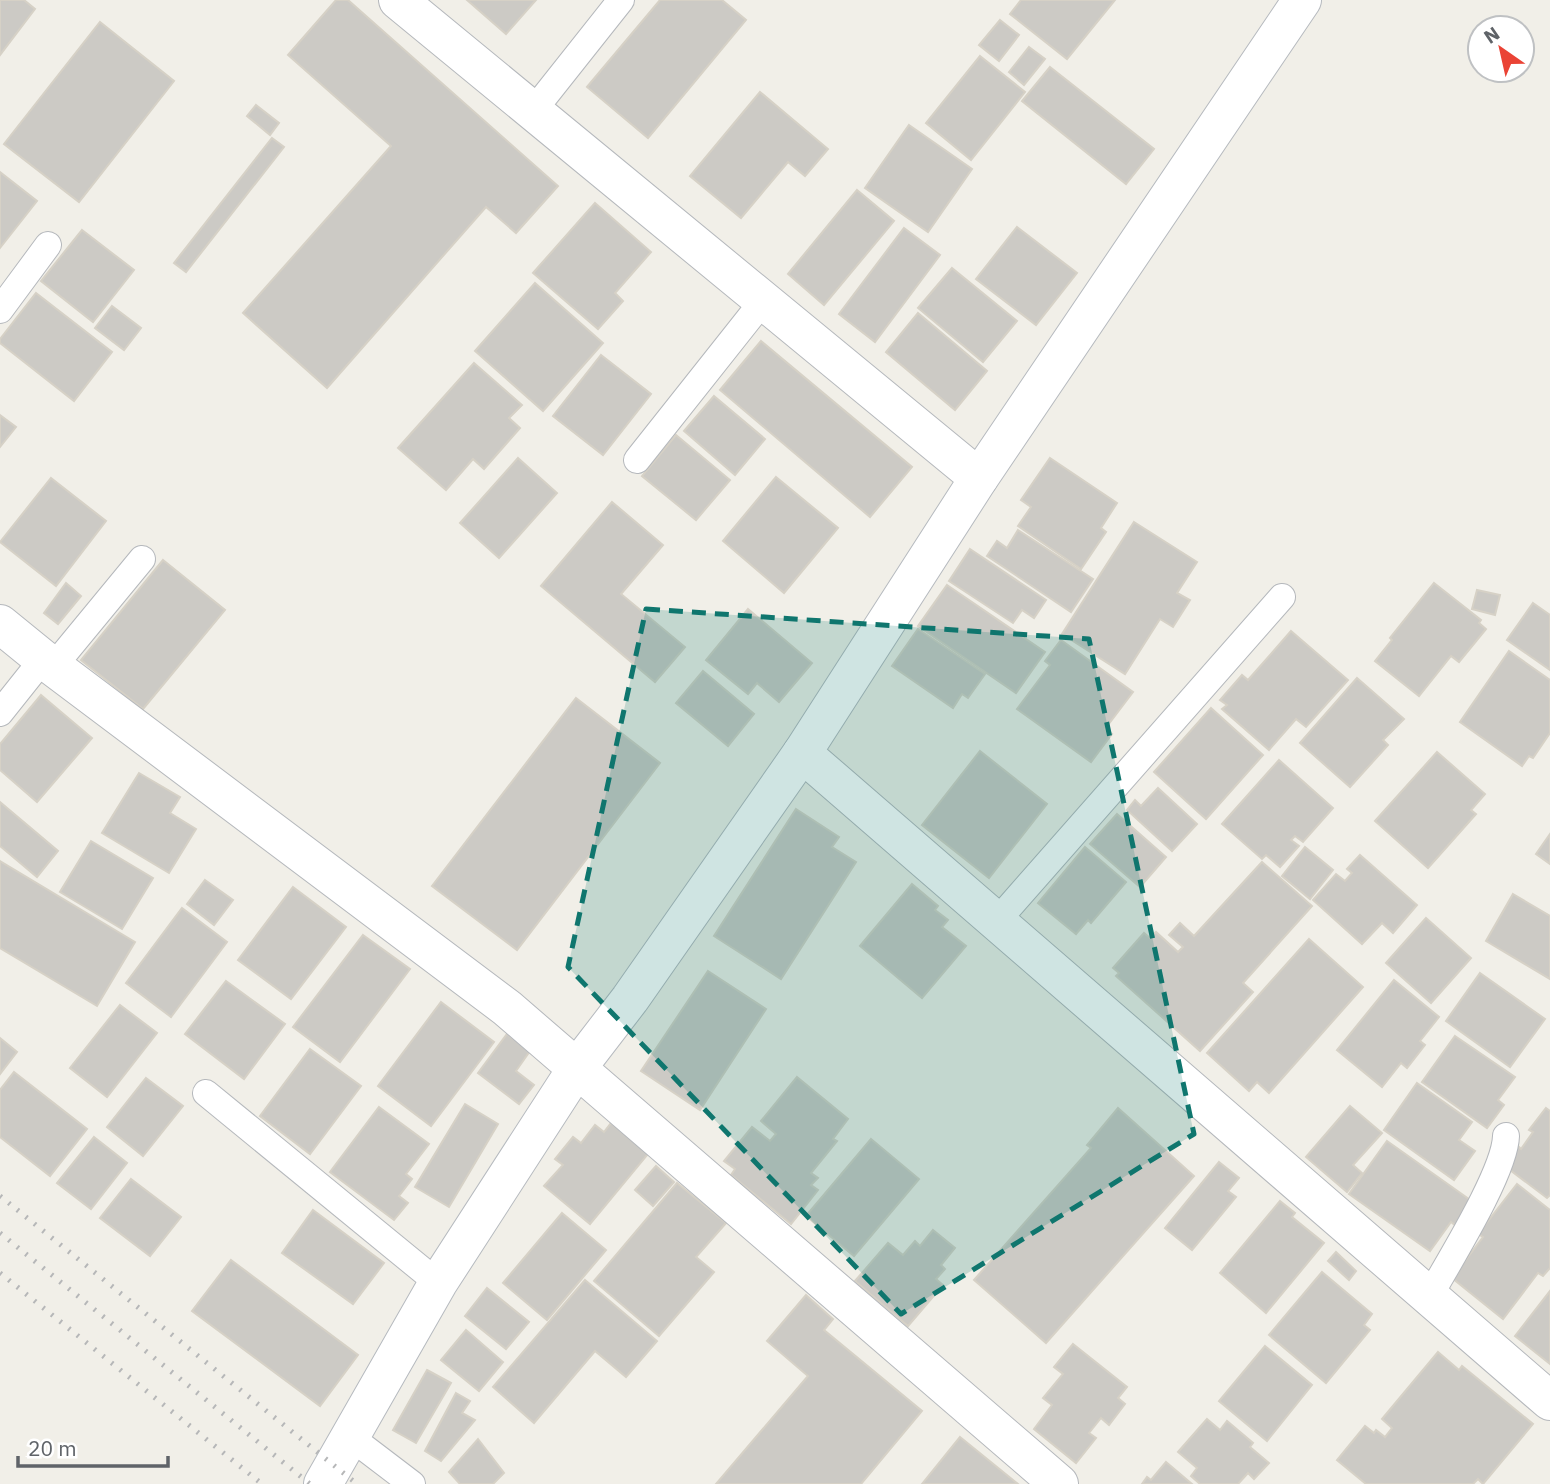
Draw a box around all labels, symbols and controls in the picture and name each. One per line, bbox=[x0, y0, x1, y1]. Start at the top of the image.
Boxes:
north arrow bbox=[1466, 14, 1536, 84]
text: N bbox=[1479, 21, 1504, 49]
scale bar bbox=[18, 1424, 168, 1468]
text: 20 m bbox=[28, 1434, 77, 1462]

